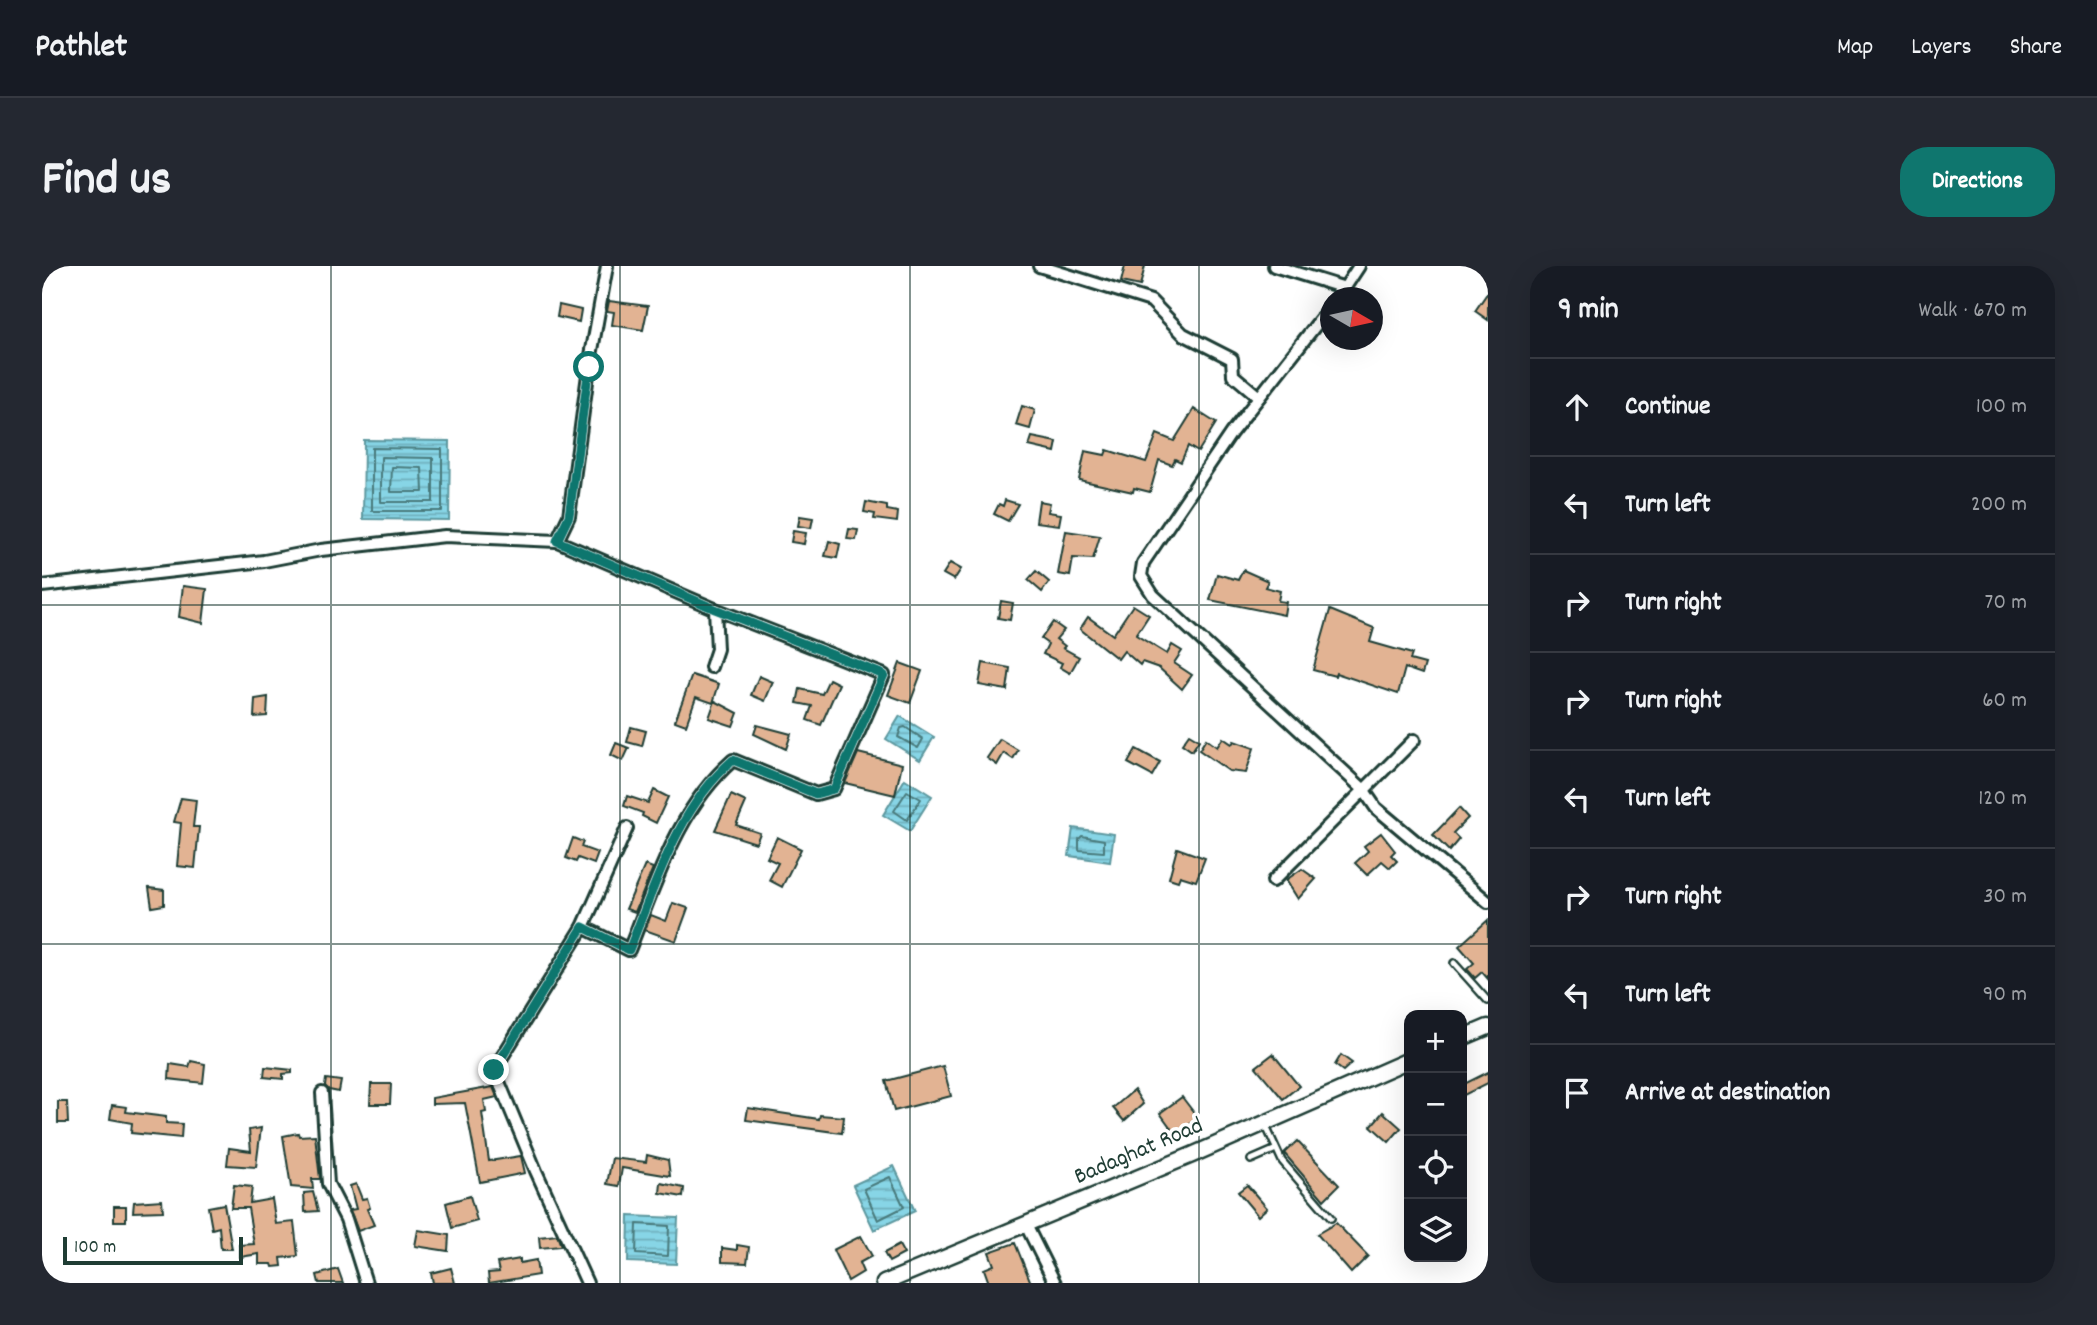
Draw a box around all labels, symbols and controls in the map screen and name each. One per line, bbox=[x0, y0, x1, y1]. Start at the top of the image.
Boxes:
text: Pathlet bbox=[35, 25, 127, 72]
text: Map bbox=[1837, 31, 1873, 65]
text: Layers bbox=[1911, 31, 1972, 65]
text: Share bbox=[2010, 31, 2062, 65]
text: Find us bbox=[42, 147, 171, 217]
button: Directions bbox=[1900, 147, 2055, 217]
north arrow bbox=[1320, 287, 1383, 350]
text: 9 min bbox=[1558, 290, 1619, 333]
text: Walk · 670 m bbox=[1919, 295, 2027, 328]
route start bbox=[573, 351, 604, 382]
icon: ahead bbox=[1558, 388, 1596, 426]
text: Continue bbox=[1625, 389, 1710, 426]
text: 100 m bbox=[1976, 391, 2027, 424]
icon: left bbox=[1558, 486, 1596, 524]
text: Turn left bbox=[1625, 487, 1711, 524]
text: 200 m bbox=[1971, 489, 2027, 522]
icon: right bbox=[1558, 584, 1596, 622]
text: Turn right bbox=[1625, 585, 1722, 622]
text: 70 m bbox=[1985, 587, 2027, 620]
icon: right bbox=[1558, 682, 1596, 720]
text: Turn right bbox=[1625, 683, 1722, 720]
text: 60 m bbox=[1982, 685, 2027, 718]
icon: left bbox=[1558, 780, 1596, 818]
text: Turn left bbox=[1625, 781, 1711, 818]
text: 120 m bbox=[1978, 783, 2027, 816]
icon: right bbox=[1558, 878, 1596, 916]
text: Turn right bbox=[1625, 879, 1722, 916]
text: 30 m bbox=[1983, 881, 2027, 914]
icon: left bbox=[1558, 976, 1596, 1014]
text: Turn left bbox=[1625, 977, 1711, 1014]
text: 90 m bbox=[1983, 979, 2027, 1012]
map controls bbox=[1404, 1010, 1467, 1262]
button: + bbox=[1404, 1010, 1467, 1073]
route end bbox=[478, 1054, 509, 1085]
button: − bbox=[1404, 1073, 1467, 1136]
icon: arrive bbox=[1558, 1074, 1596, 1112]
text: Arrive at destination bbox=[1625, 1075, 1830, 1112]
street label: Badaghat Road bbox=[1069, 1110, 1209, 1194]
button: locate bbox=[1404, 1136, 1467, 1199]
button: layers bbox=[1404, 1199, 1467, 1262]
scale bar bbox=[63, 1234, 243, 1266]
text: 100 m bbox=[74, 1235, 116, 1262]

